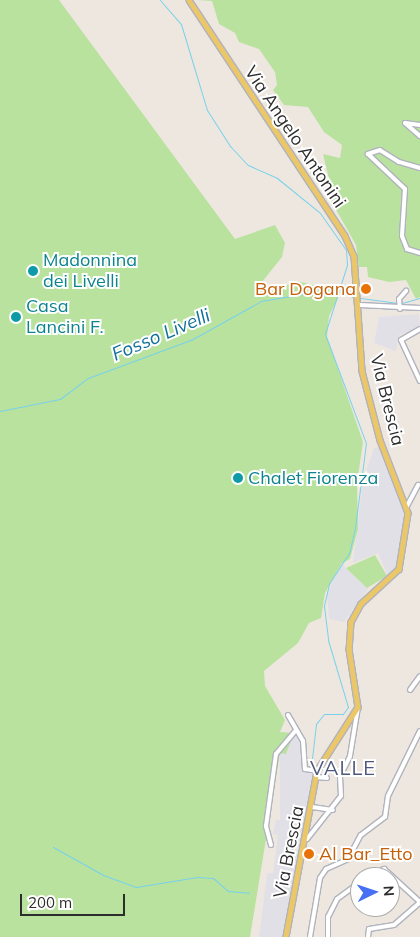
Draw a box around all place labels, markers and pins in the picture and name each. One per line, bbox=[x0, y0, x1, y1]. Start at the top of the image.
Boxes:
place label: Madonnina dei Livelli bbox=[43, 250, 137, 292]
marker: Madonnina dei Livelli bbox=[27, 265, 39, 277]
place label: Bar Dogana bbox=[255, 278, 356, 300]
marker: Bar Dogana bbox=[360, 283, 372, 295]
place label: Casa Lancini F. bbox=[26, 296, 104, 338]
marker: Casa Lancini F. bbox=[10, 311, 22, 323]
place label: Chalet Fiorenza bbox=[248, 467, 378, 489]
marker: Chalet Fiorenza bbox=[232, 472, 244, 484]
place label: Al Bar_Etto bbox=[319, 843, 413, 865]
marker: Al Bar_Etto bbox=[303, 848, 315, 860]

